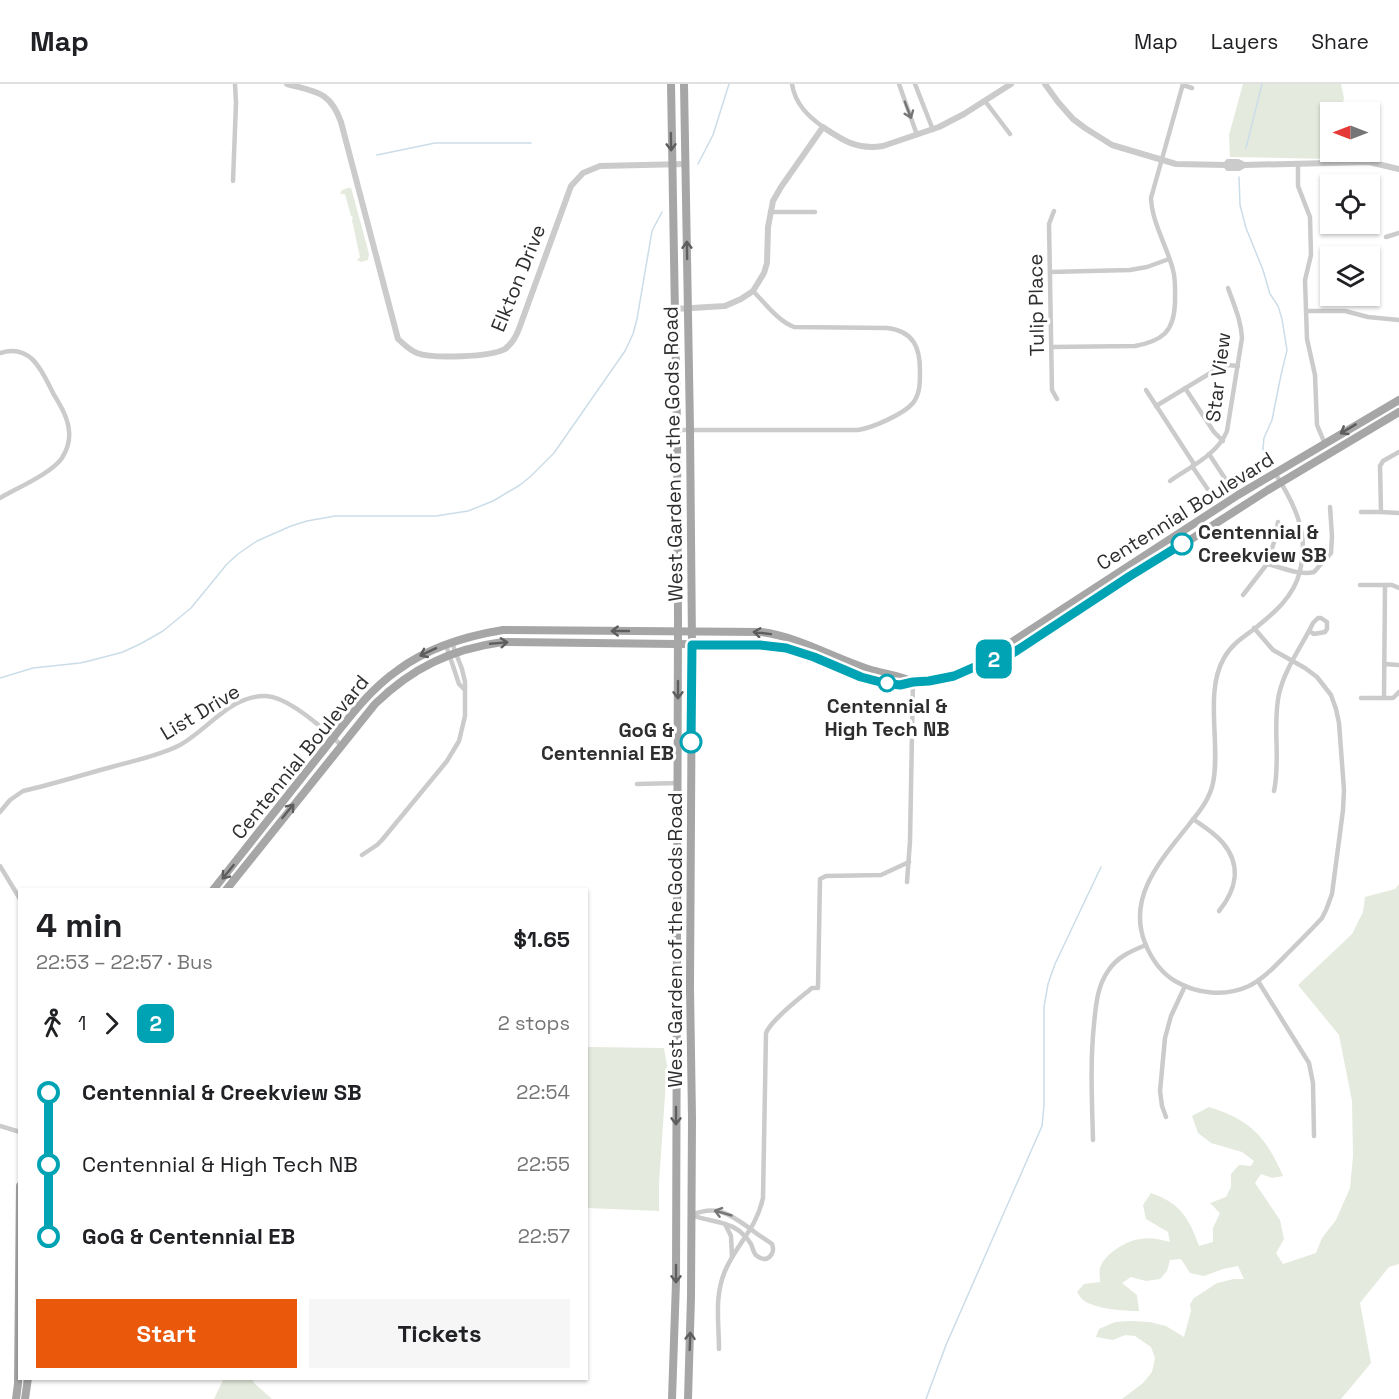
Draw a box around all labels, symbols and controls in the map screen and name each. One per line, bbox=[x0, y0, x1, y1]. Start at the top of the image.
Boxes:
text: Map bbox=[30, 23, 89, 59]
text: Map bbox=[1134, 28, 1178, 55]
text: Layers bbox=[1211, 28, 1278, 55]
text: Share bbox=[1311, 28, 1369, 55]
one-way arrow bbox=[903, 100, 914, 118]
north arrow bbox=[1320, 102, 1380, 162]
map controls bbox=[1320, 102, 1380, 306]
one-way arrow bbox=[665, 132, 677, 152]
button: locate bbox=[1320, 174, 1380, 234]
street label: Elkton Drive bbox=[485, 221, 551, 335]
one-way arrow bbox=[681, 240, 693, 260]
button: layers bbox=[1320, 246, 1380, 306]
street label: Tulip Place bbox=[1022, 254, 1050, 356]
street label: West Garden of the Gods Road bbox=[657, 306, 689, 602]
street label: Star View bbox=[1200, 331, 1236, 423]
one-way arrow bbox=[1340, 424, 1357, 436]
street label: Centennial Boulevard bbox=[1091, 446, 1279, 576]
place label: Centennial & Creekview SB bbox=[1198, 519, 1327, 568]
marker: Centennial & Creekview SB bbox=[1171, 533, 1193, 555]
one-way arrow bbox=[610, 625, 630, 637]
one-way arrow bbox=[753, 627, 773, 638]
one-way arrow bbox=[489, 637, 508, 648]
line badge: 2 bbox=[974, 640, 1014, 678]
text: 2 bbox=[988, 646, 1000, 673]
one-way arrow bbox=[420, 647, 438, 659]
street label: Centennial Boulevard bbox=[226, 669, 374, 845]
marker: Centennial & High Tech NB bbox=[878, 674, 896, 692]
street label: List Drive bbox=[155, 678, 245, 746]
one-way arrow bbox=[672, 680, 684, 700]
place label: Centennial & High Tech NB bbox=[824, 693, 950, 742]
place label: GoG & Centennial EB bbox=[541, 717, 674, 766]
marker: GoG & Centennial EB bbox=[680, 731, 702, 753]
street label: West Garden of the Gods Road bbox=[662, 792, 688, 1088]
one-way arrow bbox=[282, 803, 295, 819]
one-way arrow bbox=[221, 863, 234, 879]
text: 4 min bbox=[36, 905, 123, 947]
text: $1.65 bbox=[514, 925, 570, 953]
text: 22:53 – 22:57 · Bus bbox=[36, 949, 213, 975]
icon: walk bbox=[36, 1007, 69, 1040]
icon: forward bbox=[95, 1007, 128, 1040]
text: 1 bbox=[78, 1010, 86, 1036]
text: 2 bbox=[149, 1010, 162, 1037]
text: 2 stops bbox=[498, 1010, 570, 1036]
text: Centennial & Creekview SB bbox=[82, 1078, 362, 1106]
text: 22:54 bbox=[516, 1079, 570, 1105]
one-way arrow bbox=[670, 1106, 682, 1126]
text: Centennial & High Tech NB bbox=[82, 1150, 358, 1178]
text: 22:55 bbox=[517, 1151, 570, 1177]
one-way arrow bbox=[714, 1207, 733, 1218]
text: GoG & Centennial EB bbox=[82, 1222, 295, 1250]
text: 22:57 bbox=[518, 1223, 570, 1249]
one-way arrow bbox=[670, 1264, 682, 1284]
button: Start bbox=[36, 1299, 297, 1368]
button: Tickets bbox=[309, 1299, 570, 1368]
one-way arrow bbox=[684, 1331, 695, 1351]

